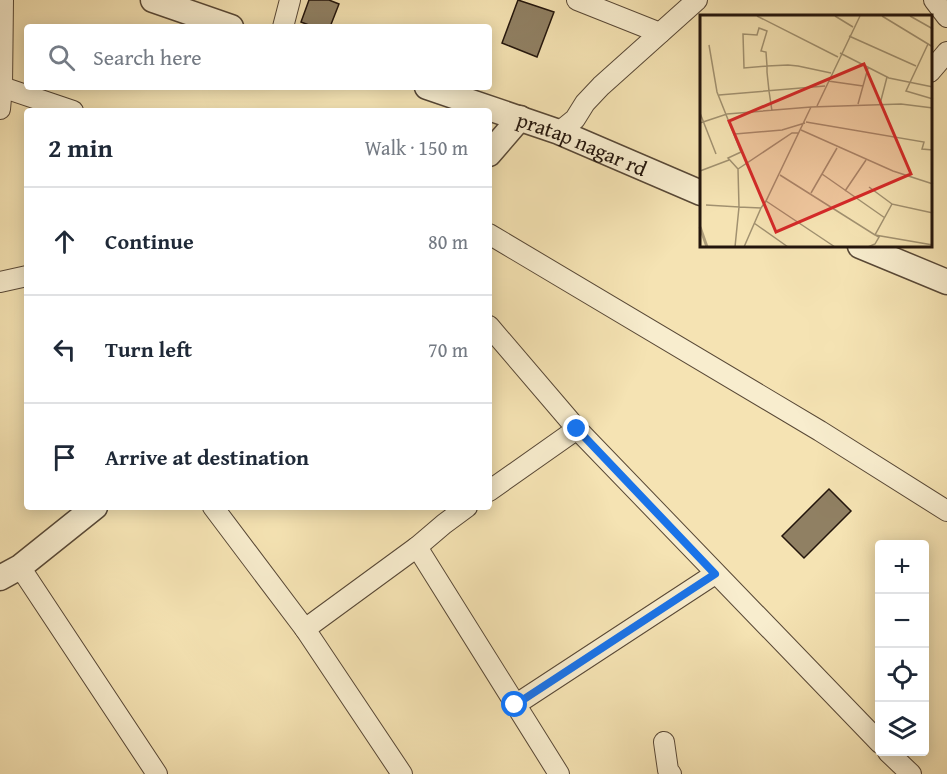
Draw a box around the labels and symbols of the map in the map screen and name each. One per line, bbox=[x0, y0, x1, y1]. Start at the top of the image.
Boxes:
inset map bbox=[700, 15, 932, 248]
street label: pratap nagar rd bbox=[513, 103, 653, 184]
route end bbox=[563, 415, 589, 441]
route start bbox=[501, 691, 527, 717]

